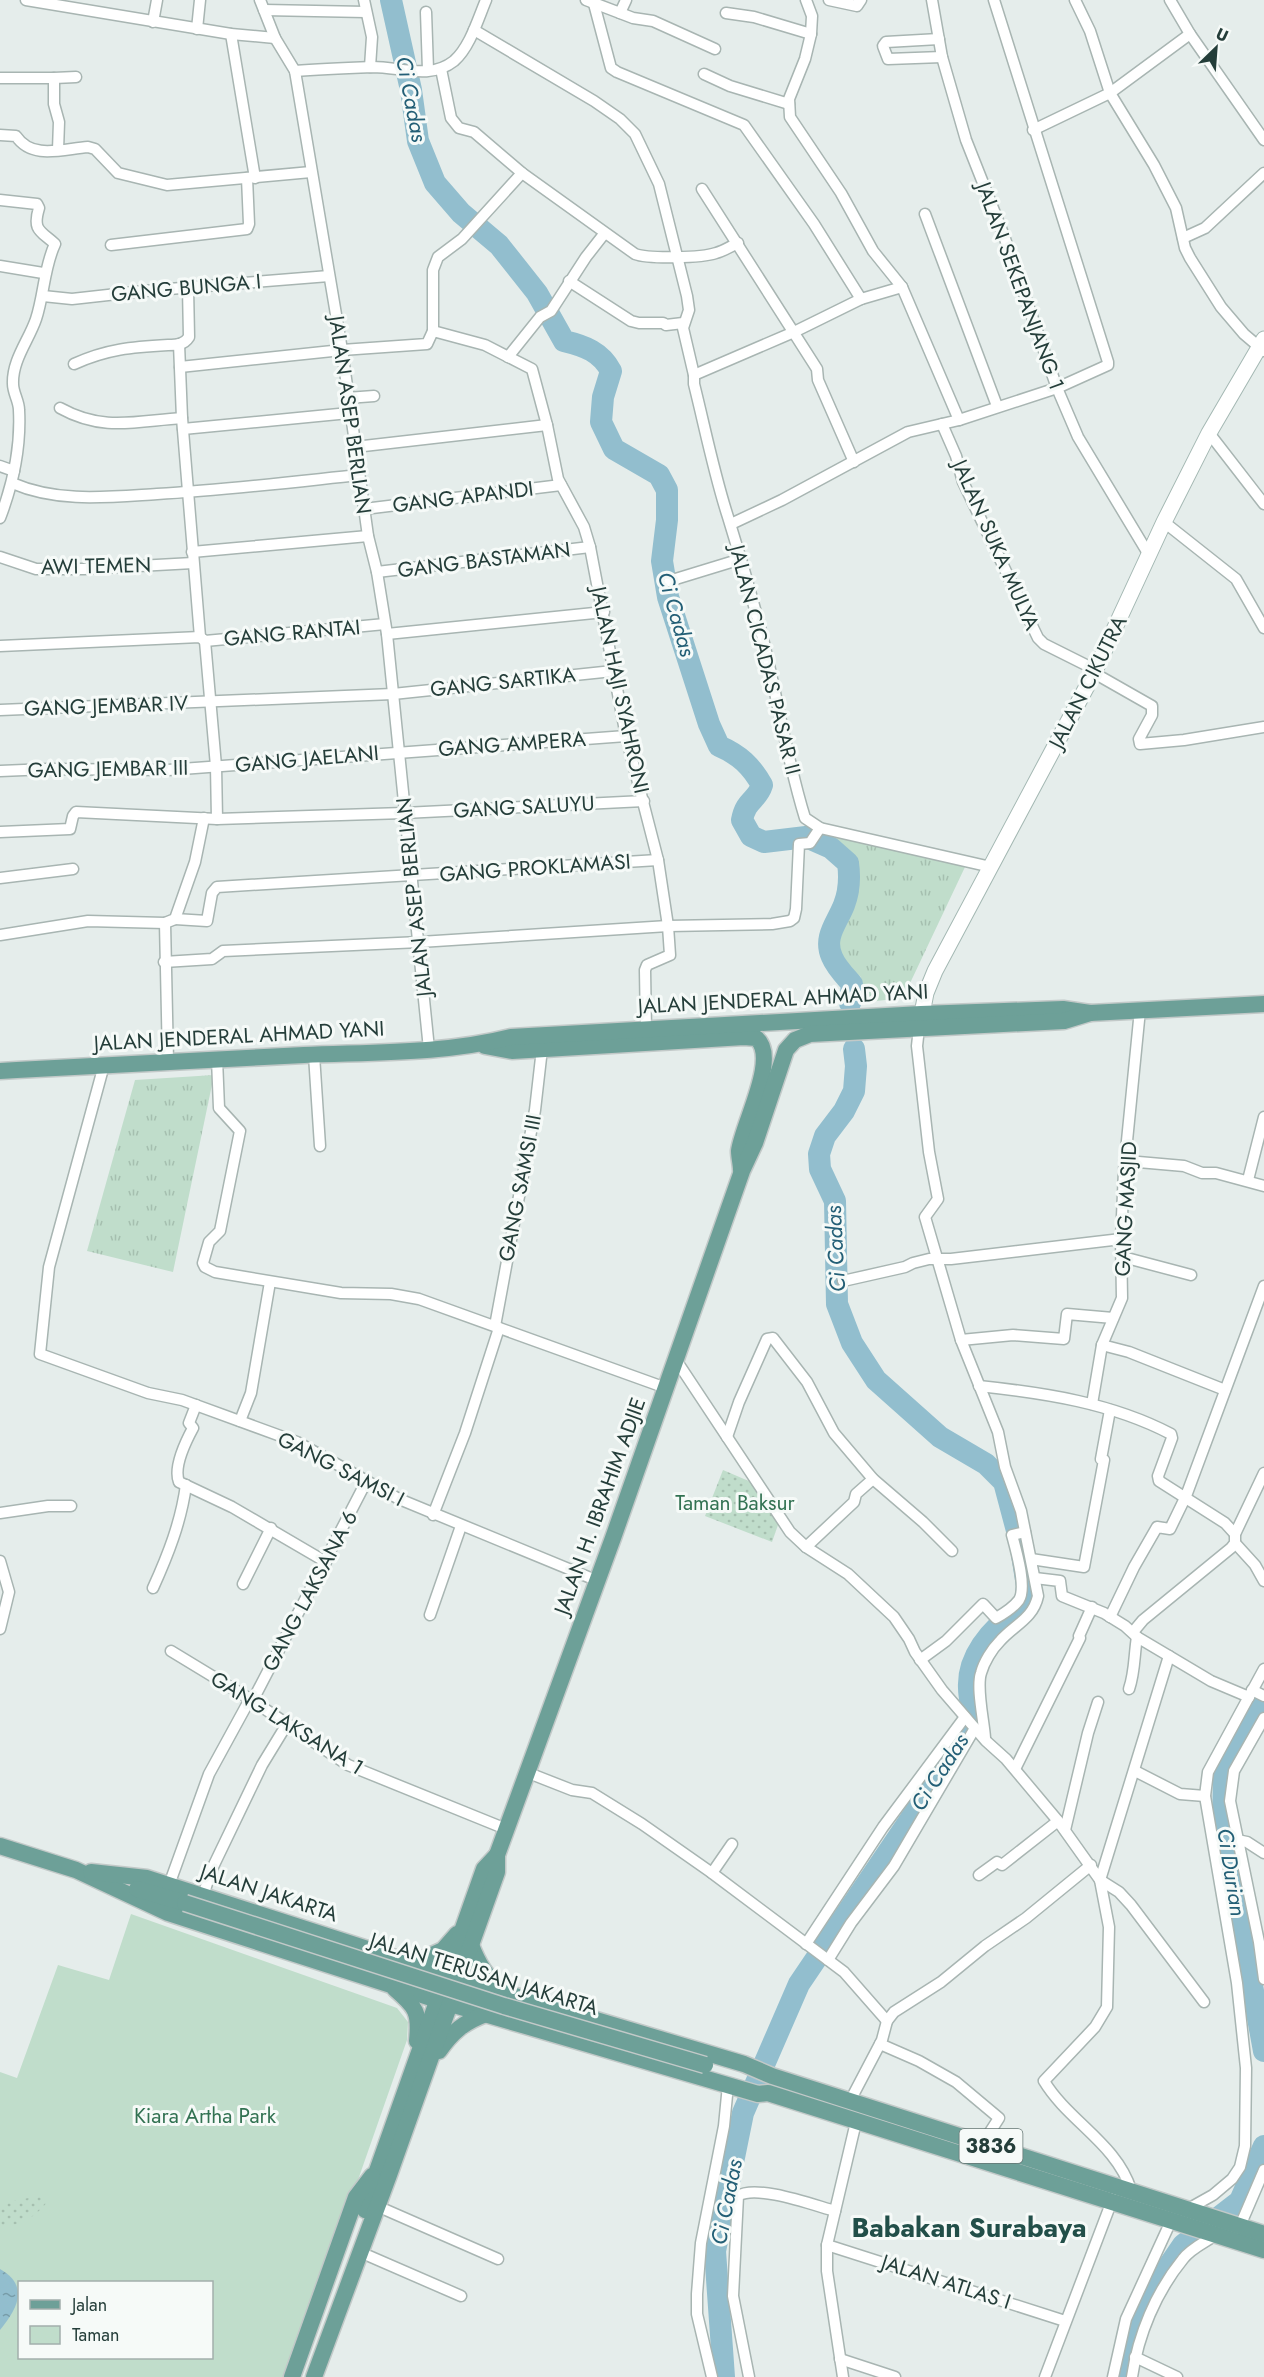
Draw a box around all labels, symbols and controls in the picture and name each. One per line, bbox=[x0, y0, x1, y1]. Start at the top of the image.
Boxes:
north arrow bbox=[1186, 18, 1246, 78]
text: U bbox=[1212, 22, 1232, 48]
water label: Ci Cadas bbox=[388, 53, 436, 145]
street label: JALAN SEKEPANJANG 1 bbox=[967, 175, 1072, 394]
street label: GANG BUNGA I bbox=[110, 267, 262, 309]
street label: JALAN ASEP BERLIAN bbox=[321, 311, 379, 516]
street label: JALAN SUKA MULYA bbox=[944, 452, 1047, 635]
street label: GANG APANDI bbox=[391, 473, 535, 521]
street label: GANG BASTAMAN bbox=[396, 535, 572, 585]
street label: JALAN CICADAS PASAR II bbox=[721, 539, 808, 778]
street label: AWI TEMEN bbox=[41, 550, 151, 582]
water label: Ci Cadas bbox=[650, 568, 704, 660]
street label: JALAN HAJI SYAHRONI bbox=[583, 581, 657, 796]
street label: JALAN CIKUTRA bbox=[1040, 610, 1134, 756]
street label: GANG RANTAI bbox=[222, 612, 362, 654]
street label: GANG SARTIKA bbox=[429, 659, 577, 705]
street label: GANG JEMBAR IV bbox=[23, 688, 189, 724]
street label: GANG AMPERA bbox=[437, 724, 587, 764]
street label: GANG JAELANI bbox=[234, 738, 380, 780]
street label: GANG JEMBAR III bbox=[27, 753, 189, 785]
street label: GANG SALUYU bbox=[453, 788, 595, 826]
street label: JALAN ASEP BERLIAN bbox=[389, 796, 440, 1001]
street label: GANG PROKLAMASI bbox=[438, 846, 632, 890]
street label: JALAN JENDERAL AHMAD YANI bbox=[634, 976, 929, 1022]
street label: JALAN JENDERAL AHMAD YANI bbox=[90, 1013, 385, 1059]
street label: GANG SAMSI III bbox=[491, 1112, 549, 1264]
street label: GANG MASJID bbox=[1107, 1141, 1145, 1277]
water label: Ci Cadas bbox=[817, 1205, 853, 1293]
street label: JALAN H. IBRAHIM ADJIE bbox=[546, 1393, 653, 1621]
street label: GANG SAMSI I bbox=[272, 1424, 410, 1514]
park label: Taman Baksur bbox=[675, 1488, 795, 1518]
street label: GANG LAKSANA 6 bbox=[255, 1505, 365, 1677]
street label: GANG LAKSANA 1 bbox=[205, 1664, 369, 1782]
water label: Ci Cadas bbox=[902, 1727, 976, 1817]
water label: Ci Durian bbox=[1209, 1826, 1255, 1918]
street label: JALAN JAKARTA bbox=[193, 1856, 342, 1929]
street label: JALAN TERUSAN JAKARTA bbox=[363, 1924, 602, 2023]
park label: Kiara Artha Park bbox=[134, 2101, 277, 2131]
road number: 3836 bbox=[960, 2129, 1022, 2163]
water label: Ci Cadas bbox=[702, 2156, 750, 2248]
district label: Babakan Surabaya bbox=[851, 2208, 1087, 2247]
street label: JALAN ATLAS I bbox=[875, 2246, 1015, 2317]
legend bbox=[18, 2281, 213, 2359]
text: Jalan bbox=[70, 2292, 107, 2318]
text: Taman bbox=[72, 2322, 119, 2348]

